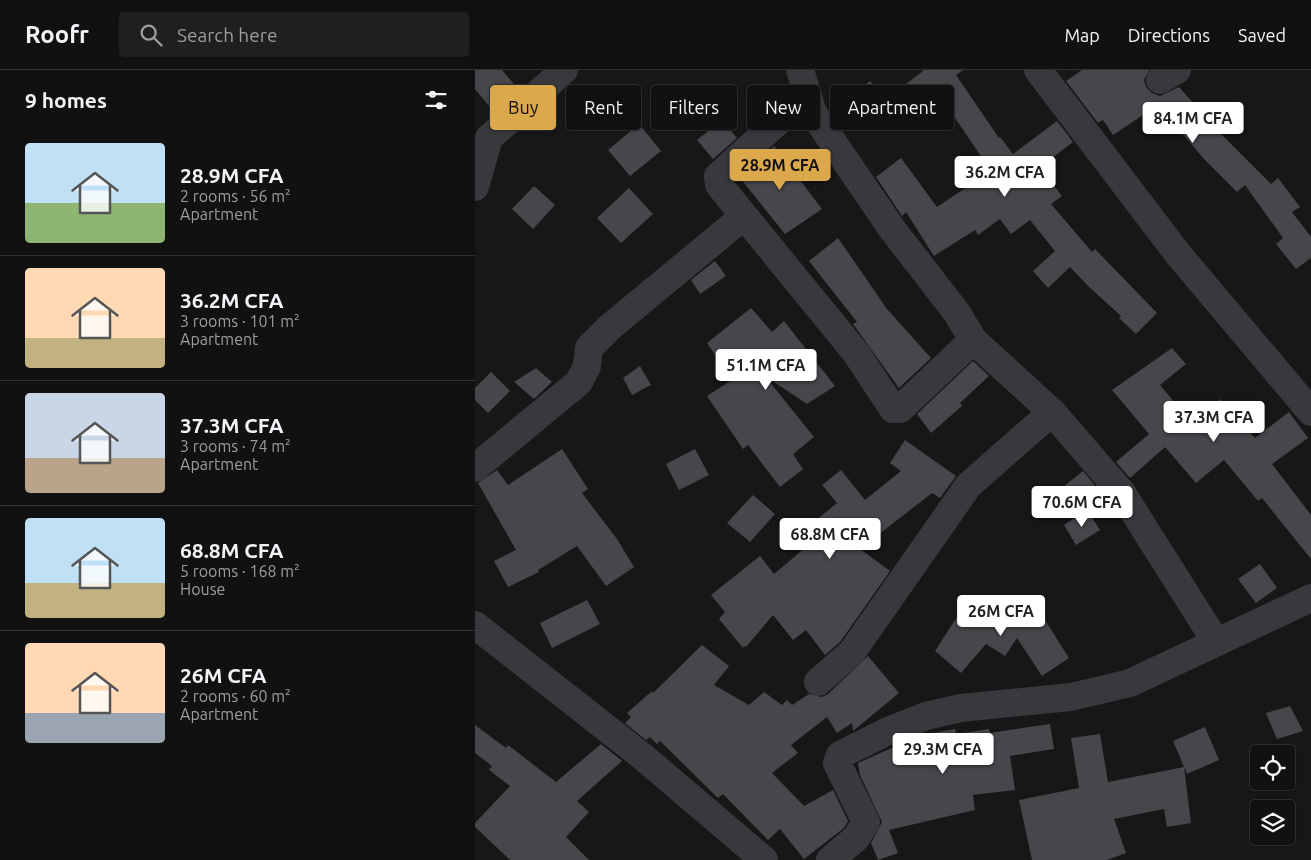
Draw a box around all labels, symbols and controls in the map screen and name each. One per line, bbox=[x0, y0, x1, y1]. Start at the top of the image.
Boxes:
search box bbox=[119, 12, 469, 57]
text: Roofr bbox=[25, 21, 89, 48]
icon: search bbox=[137, 21, 165, 49]
text: Search here bbox=[177, 24, 277, 46]
text: Map bbox=[1064, 25, 1100, 45]
text: Directions bbox=[1128, 25, 1210, 45]
text: Saved bbox=[1238, 25, 1286, 45]
chip: Buy bbox=[490, 85, 556, 130]
chip: Rent bbox=[566, 85, 641, 130]
chip: Filters bbox=[651, 85, 737, 130]
chip: New bbox=[747, 85, 820, 130]
chip: Apartment bbox=[830, 85, 954, 130]
icon: filters bbox=[422, 86, 450, 114]
text: 9 homes bbox=[25, 88, 107, 112]
pin: 84.1M CFA bbox=[1136, 102, 1250, 144]
text: 84.1M CFA bbox=[1154, 109, 1232, 127]
pin: 28.9M CFA bbox=[723, 148, 837, 191]
text: 28.9M CFA bbox=[741, 156, 819, 174]
pin: 36.2M CFA bbox=[948, 156, 1062, 198]
icon: home bbox=[65, 163, 125, 223]
text: 28.9M CFA bbox=[180, 163, 283, 187]
text: 36.2M CFA bbox=[966, 163, 1044, 181]
text: 2 rooms · 56 m² bbox=[180, 187, 291, 205]
text: Apartment bbox=[180, 205, 258, 223]
icon: home bbox=[65, 288, 125, 348]
text: 36.2M CFA bbox=[180, 288, 283, 312]
text: 3 rooms · 101 m² bbox=[180, 312, 300, 330]
text: Apartment bbox=[180, 330, 258, 348]
pin: 51.1M CFA bbox=[709, 348, 823, 391]
text: 51.1M CFA bbox=[727, 356, 805, 374]
pin: 37.3M CFA bbox=[1157, 400, 1271, 443]
text: 37.3M CFA bbox=[1175, 408, 1253, 426]
icon: home bbox=[65, 413, 125, 473]
text: 37.3M CFA bbox=[180, 413, 283, 437]
text: 3 rooms · 74 m² bbox=[180, 437, 291, 455]
text: Apartment bbox=[180, 455, 258, 473]
pin: 70.6M CFA bbox=[1025, 486, 1139, 528]
text: 70.6M CFA bbox=[1043, 493, 1121, 511]
pin: 68.8M CFA bbox=[773, 518, 887, 560]
text: 68.8M CFA bbox=[791, 525, 869, 543]
icon: home bbox=[65, 538, 125, 598]
text: 68.8M CFA bbox=[180, 538, 283, 562]
text: 5 rooms · 168 m² bbox=[180, 562, 300, 580]
text: House bbox=[180, 580, 225, 598]
pin: 26M CFA bbox=[955, 594, 1047, 637]
text: 26M CFA bbox=[968, 602, 1034, 620]
icon: home bbox=[65, 663, 125, 723]
text: 26M CFA bbox=[180, 663, 266, 687]
text: 2 rooms · 60 m² bbox=[180, 687, 291, 705]
text: Apartment bbox=[180, 705, 258, 723]
pin: 29.3M CFA bbox=[886, 732, 1000, 775]
text: 29.3M CFA bbox=[904, 740, 982, 758]
map controls bbox=[1250, 745, 1295, 845]
button: locate bbox=[1250, 745, 1295, 790]
button: layers bbox=[1250, 800, 1295, 845]

